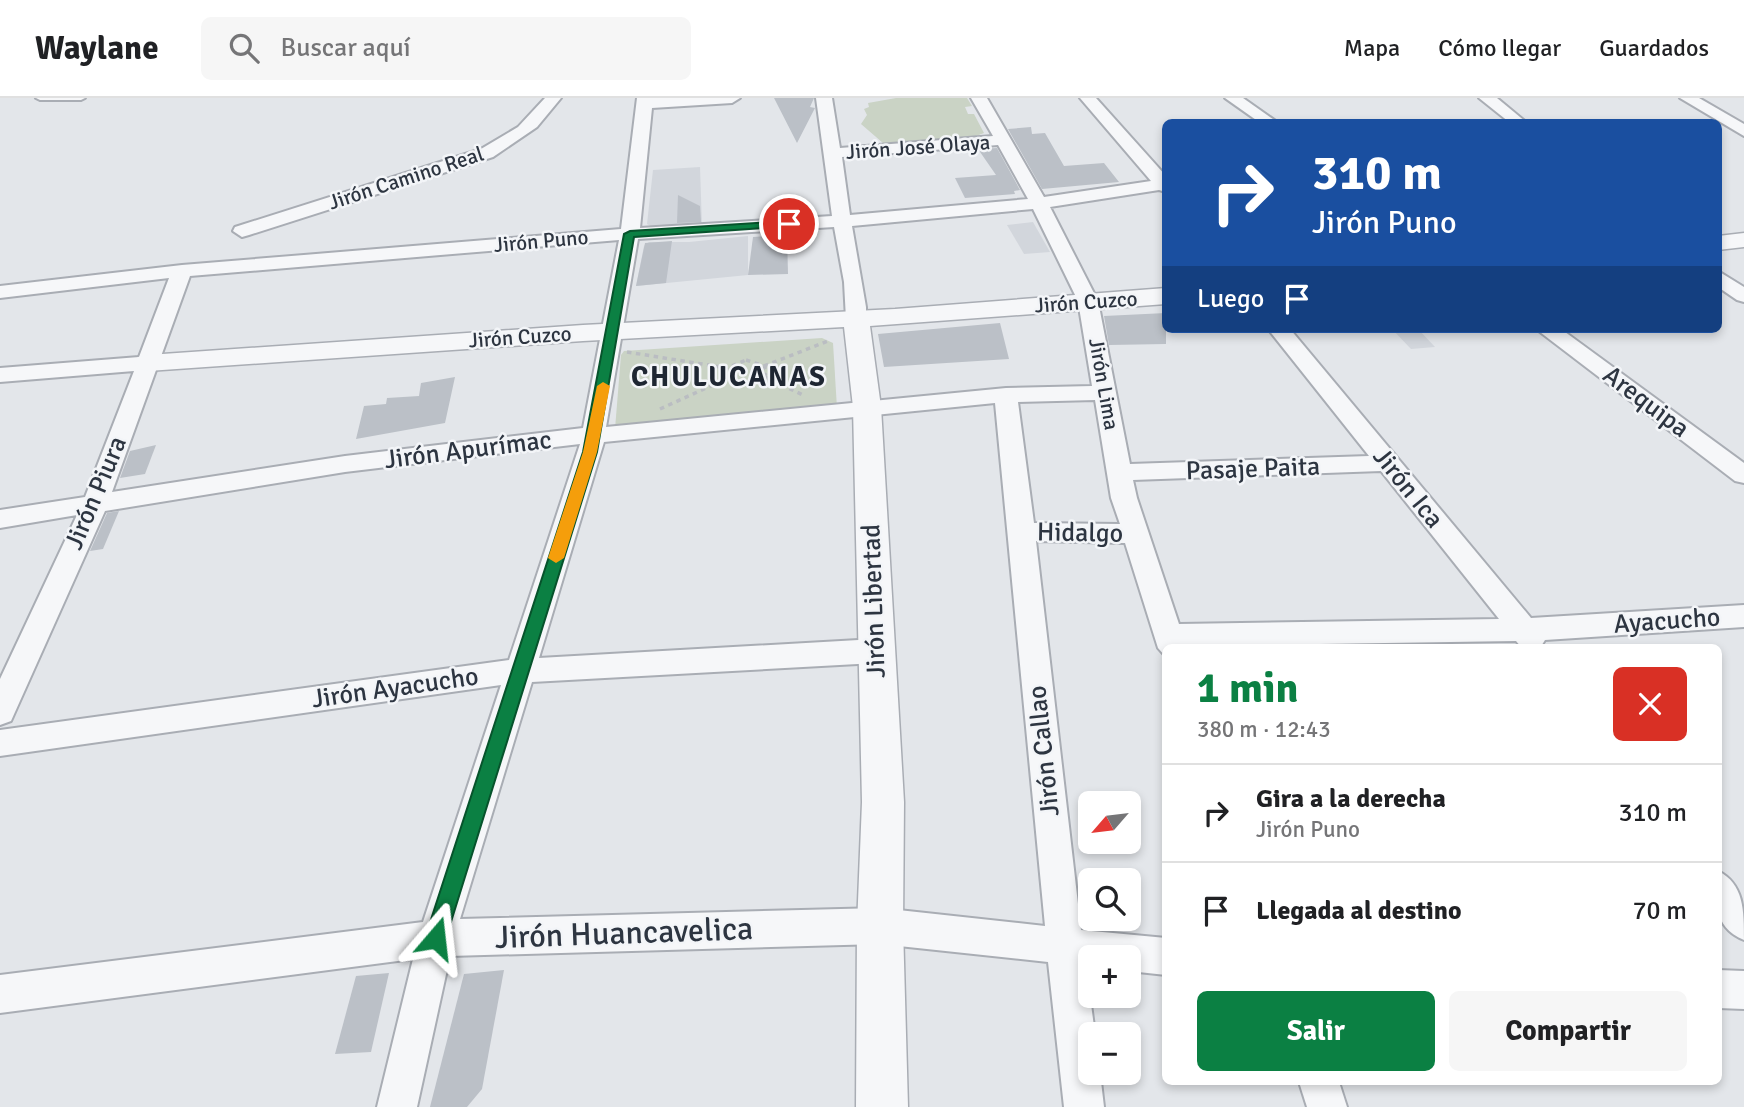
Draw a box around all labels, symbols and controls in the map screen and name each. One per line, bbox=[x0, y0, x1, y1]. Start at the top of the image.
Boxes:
search box bbox=[201, 17, 691, 80]
text: Waylane bbox=[35, 28, 159, 69]
icon: search bbox=[225, 29, 263, 67]
text: Buscar aquí bbox=[281, 32, 411, 64]
text: Mapa bbox=[1344, 33, 1400, 63]
text: Cómo llegar bbox=[1438, 33, 1561, 63]
text: Guardados bbox=[1599, 33, 1709, 63]
street label: Jirón José Olaya bbox=[845, 129, 991, 165]
street label: Jirón Camino Real bbox=[325, 141, 487, 215]
text: 310 m bbox=[1312, 143, 1442, 203]
icon: right bbox=[1197, 147, 1288, 238]
pin bbox=[759, 194, 819, 254]
text: Jirón Puno bbox=[1312, 203, 1457, 242]
icon: arrive bbox=[770, 205, 808, 243]
street label: Jirón Puno bbox=[493, 224, 589, 258]
icon: arrive bbox=[1278, 280, 1316, 318]
text: Luego bbox=[1197, 283, 1264, 315]
street label: Jirón Cuzco bbox=[1034, 285, 1138, 319]
street label: Jirón Cuzco bbox=[468, 320, 572, 354]
street label: Jirón Lima bbox=[1083, 336, 1125, 432]
street label: Arequipa bbox=[1596, 359, 1696, 445]
district label: CHULUCANAS bbox=[631, 360, 827, 394]
street label: Jirón Apurímac bbox=[383, 424, 553, 476]
street label: Jirón Piura bbox=[58, 432, 134, 554]
street label: Jirón Ica bbox=[1366, 441, 1450, 535]
street label: Pasaje Paita bbox=[1185, 451, 1321, 487]
street label: Hidalgo bbox=[1037, 516, 1123, 550]
street label: Jirón Libertad bbox=[855, 523, 893, 679]
street label: Ayacucho bbox=[1613, 601, 1721, 641]
street label: Jirón Ayacucho bbox=[310, 660, 480, 716]
text: 1 min bbox=[1197, 663, 1298, 714]
button: close bbox=[1613, 667, 1687, 741]
street label: Jirón Callao bbox=[1021, 684, 1067, 818]
text: 380 m · 12:43 bbox=[1197, 715, 1331, 744]
text: Gira a la derecha bbox=[1256, 783, 1446, 815]
north arrow bbox=[1078, 791, 1141, 854]
map controls bbox=[1078, 791, 1141, 1085]
icon: right bbox=[1197, 794, 1235, 832]
text: 310 m bbox=[1618, 797, 1687, 829]
text: Jirón Puno bbox=[1256, 815, 1360, 844]
button: search bbox=[1078, 868, 1141, 931]
icon: arrive bbox=[1197, 892, 1235, 930]
text: Llegada al destino bbox=[1256, 895, 1462, 927]
text: 70 m bbox=[1632, 895, 1687, 927]
position arrow bbox=[399, 901, 473, 975]
street label: Jirón Huancavelica bbox=[494, 909, 754, 957]
button: + bbox=[1078, 945, 1141, 1008]
button: Salir bbox=[1197, 991, 1435, 1071]
button: Compartir bbox=[1449, 991, 1687, 1071]
button: − bbox=[1078, 1022, 1141, 1085]

